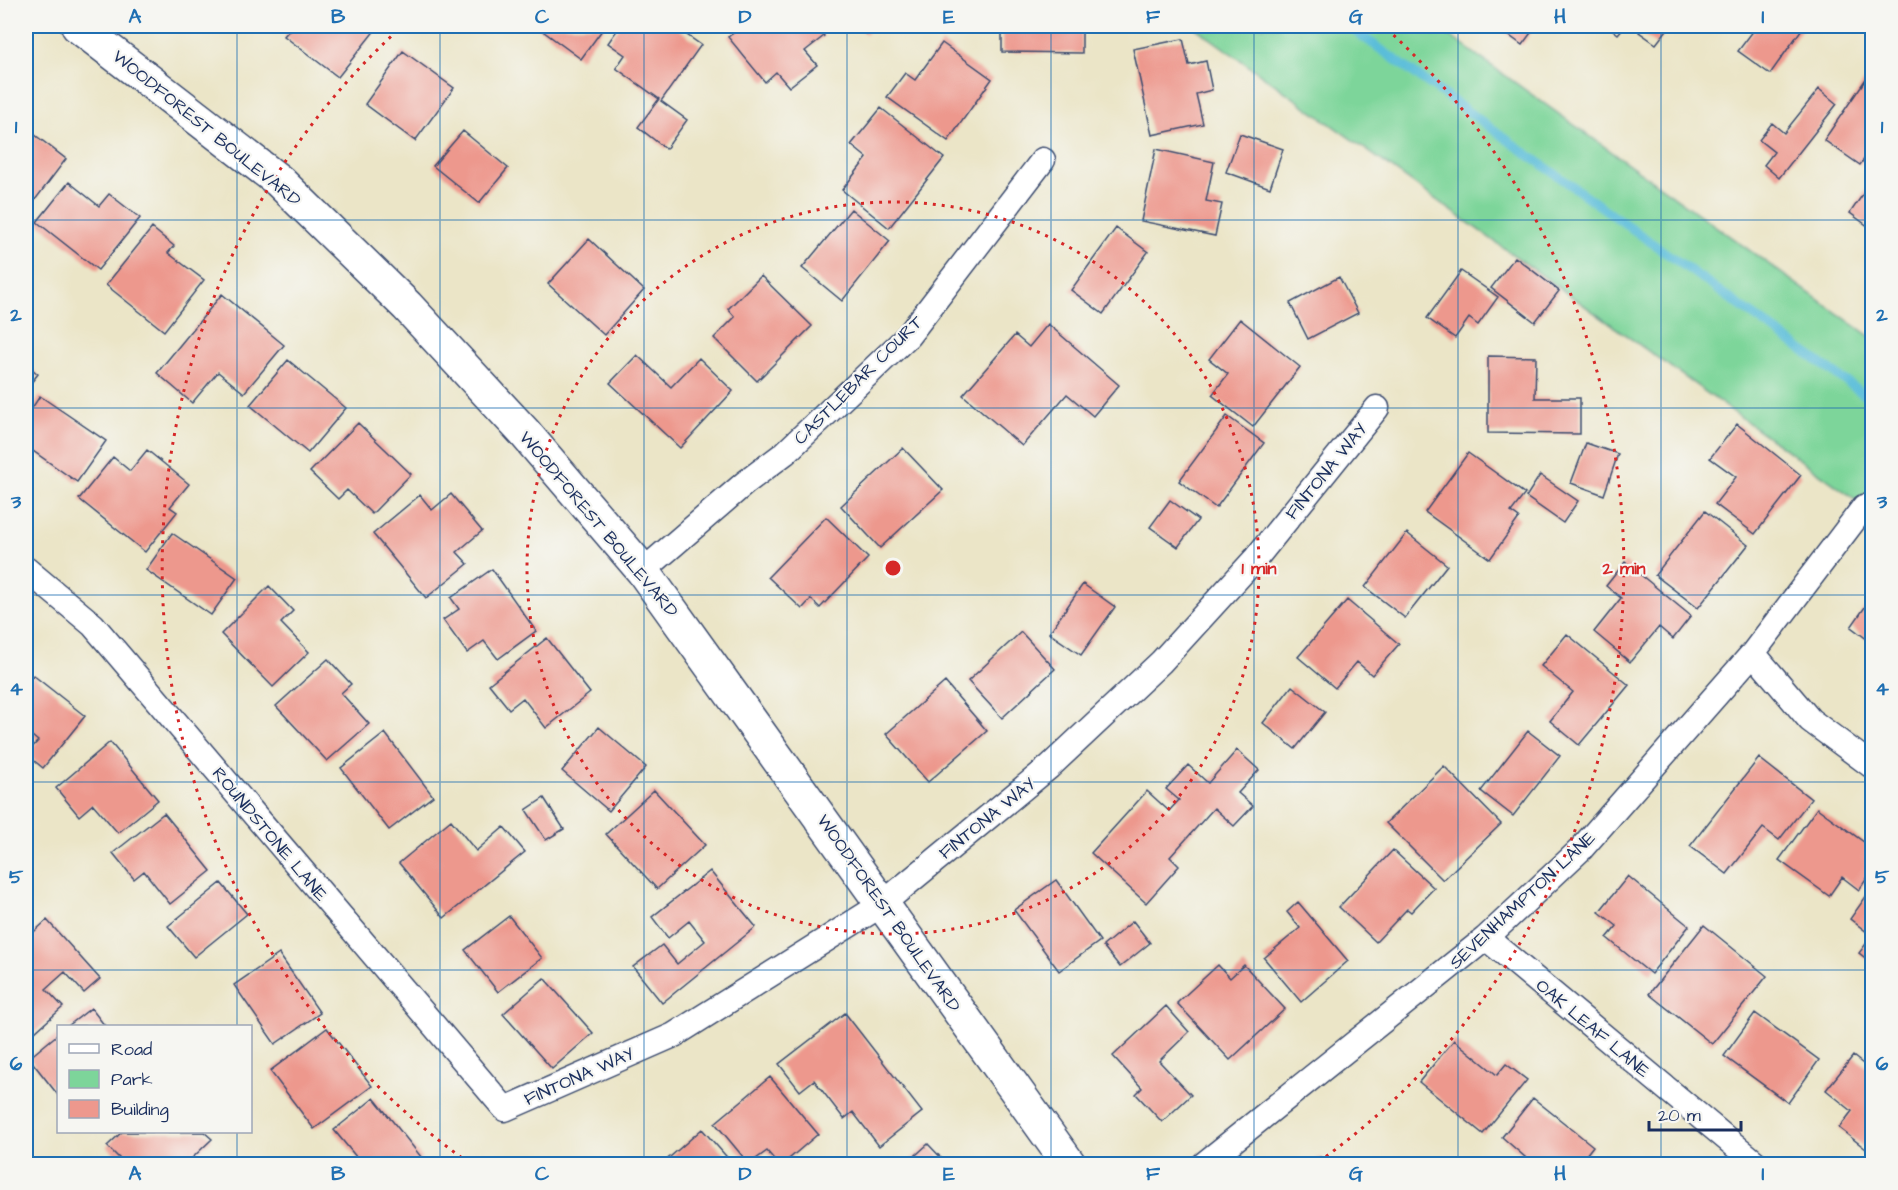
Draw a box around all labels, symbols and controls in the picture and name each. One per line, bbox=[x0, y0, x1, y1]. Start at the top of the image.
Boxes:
text: A bbox=[129, 3, 142, 31]
text: B bbox=[331, 3, 346, 31]
text: C bbox=[535, 3, 550, 31]
text: D bbox=[739, 3, 752, 31]
text: E bbox=[943, 3, 955, 31]
text: F bbox=[1146, 3, 1161, 31]
text: G bbox=[1349, 3, 1363, 31]
text: H bbox=[1554, 3, 1566, 31]
text: I bbox=[1761, 3, 1765, 31]
street label: WOODFOREST BOULEVARD bbox=[107, 44, 307, 213]
text: 1 bbox=[15, 113, 18, 141]
text: 1 bbox=[1881, 113, 1884, 141]
text: 2 bbox=[9, 301, 22, 329]
text: 2 bbox=[1875, 301, 1888, 329]
street label: CASTLEBAR COURT bbox=[788, 310, 929, 451]
street label: FINTONA WAY bbox=[1280, 417, 1373, 525]
street label: WOODFOREST BOULEVARD bbox=[513, 426, 684, 623]
text: 3 bbox=[10, 488, 22, 516]
text: 3 bbox=[1876, 488, 1888, 516]
text: 1 min bbox=[1241, 556, 1277, 581]
text: 2 min bbox=[1601, 556, 1646, 581]
centre of rings bbox=[883, 558, 903, 578]
text: 4 bbox=[9, 675, 23, 703]
text: 4 bbox=[1875, 675, 1889, 703]
street label: ROUNDSTONE LANE bbox=[206, 762, 333, 907]
street label: FINTONA WAY bbox=[934, 771, 1041, 865]
street label: WOODFOREST BOULEVARD bbox=[811, 809, 967, 1017]
street label: SEVENHAMPTON LANE bbox=[1444, 826, 1601, 975]
text: 5 bbox=[9, 863, 24, 891]
text: 5 bbox=[1875, 863, 1890, 891]
street label: OAK LEAF LANE bbox=[1530, 973, 1655, 1084]
legend bbox=[57, 1025, 252, 1133]
text: Road bbox=[111, 1037, 152, 1062]
street label: FINTONA WAY bbox=[520, 1041, 638, 1112]
text: 6 bbox=[10, 1050, 23, 1078]
text: 6 bbox=[1876, 1050, 1889, 1078]
text: Park bbox=[111, 1067, 153, 1092]
scale bar bbox=[1649, 1094, 1740, 1132]
text: Building bbox=[111, 1097, 169, 1123]
text: 20 m bbox=[1658, 1103, 1701, 1128]
text: A bbox=[129, 1160, 142, 1188]
text: B bbox=[331, 1160, 346, 1188]
text: C bbox=[535, 1160, 550, 1188]
text: D bbox=[739, 1160, 752, 1188]
text: E bbox=[943, 1160, 955, 1188]
text: F bbox=[1146, 1160, 1161, 1188]
text: G bbox=[1349, 1160, 1363, 1188]
text: H bbox=[1554, 1160, 1566, 1188]
text: I bbox=[1761, 1160, 1765, 1188]

